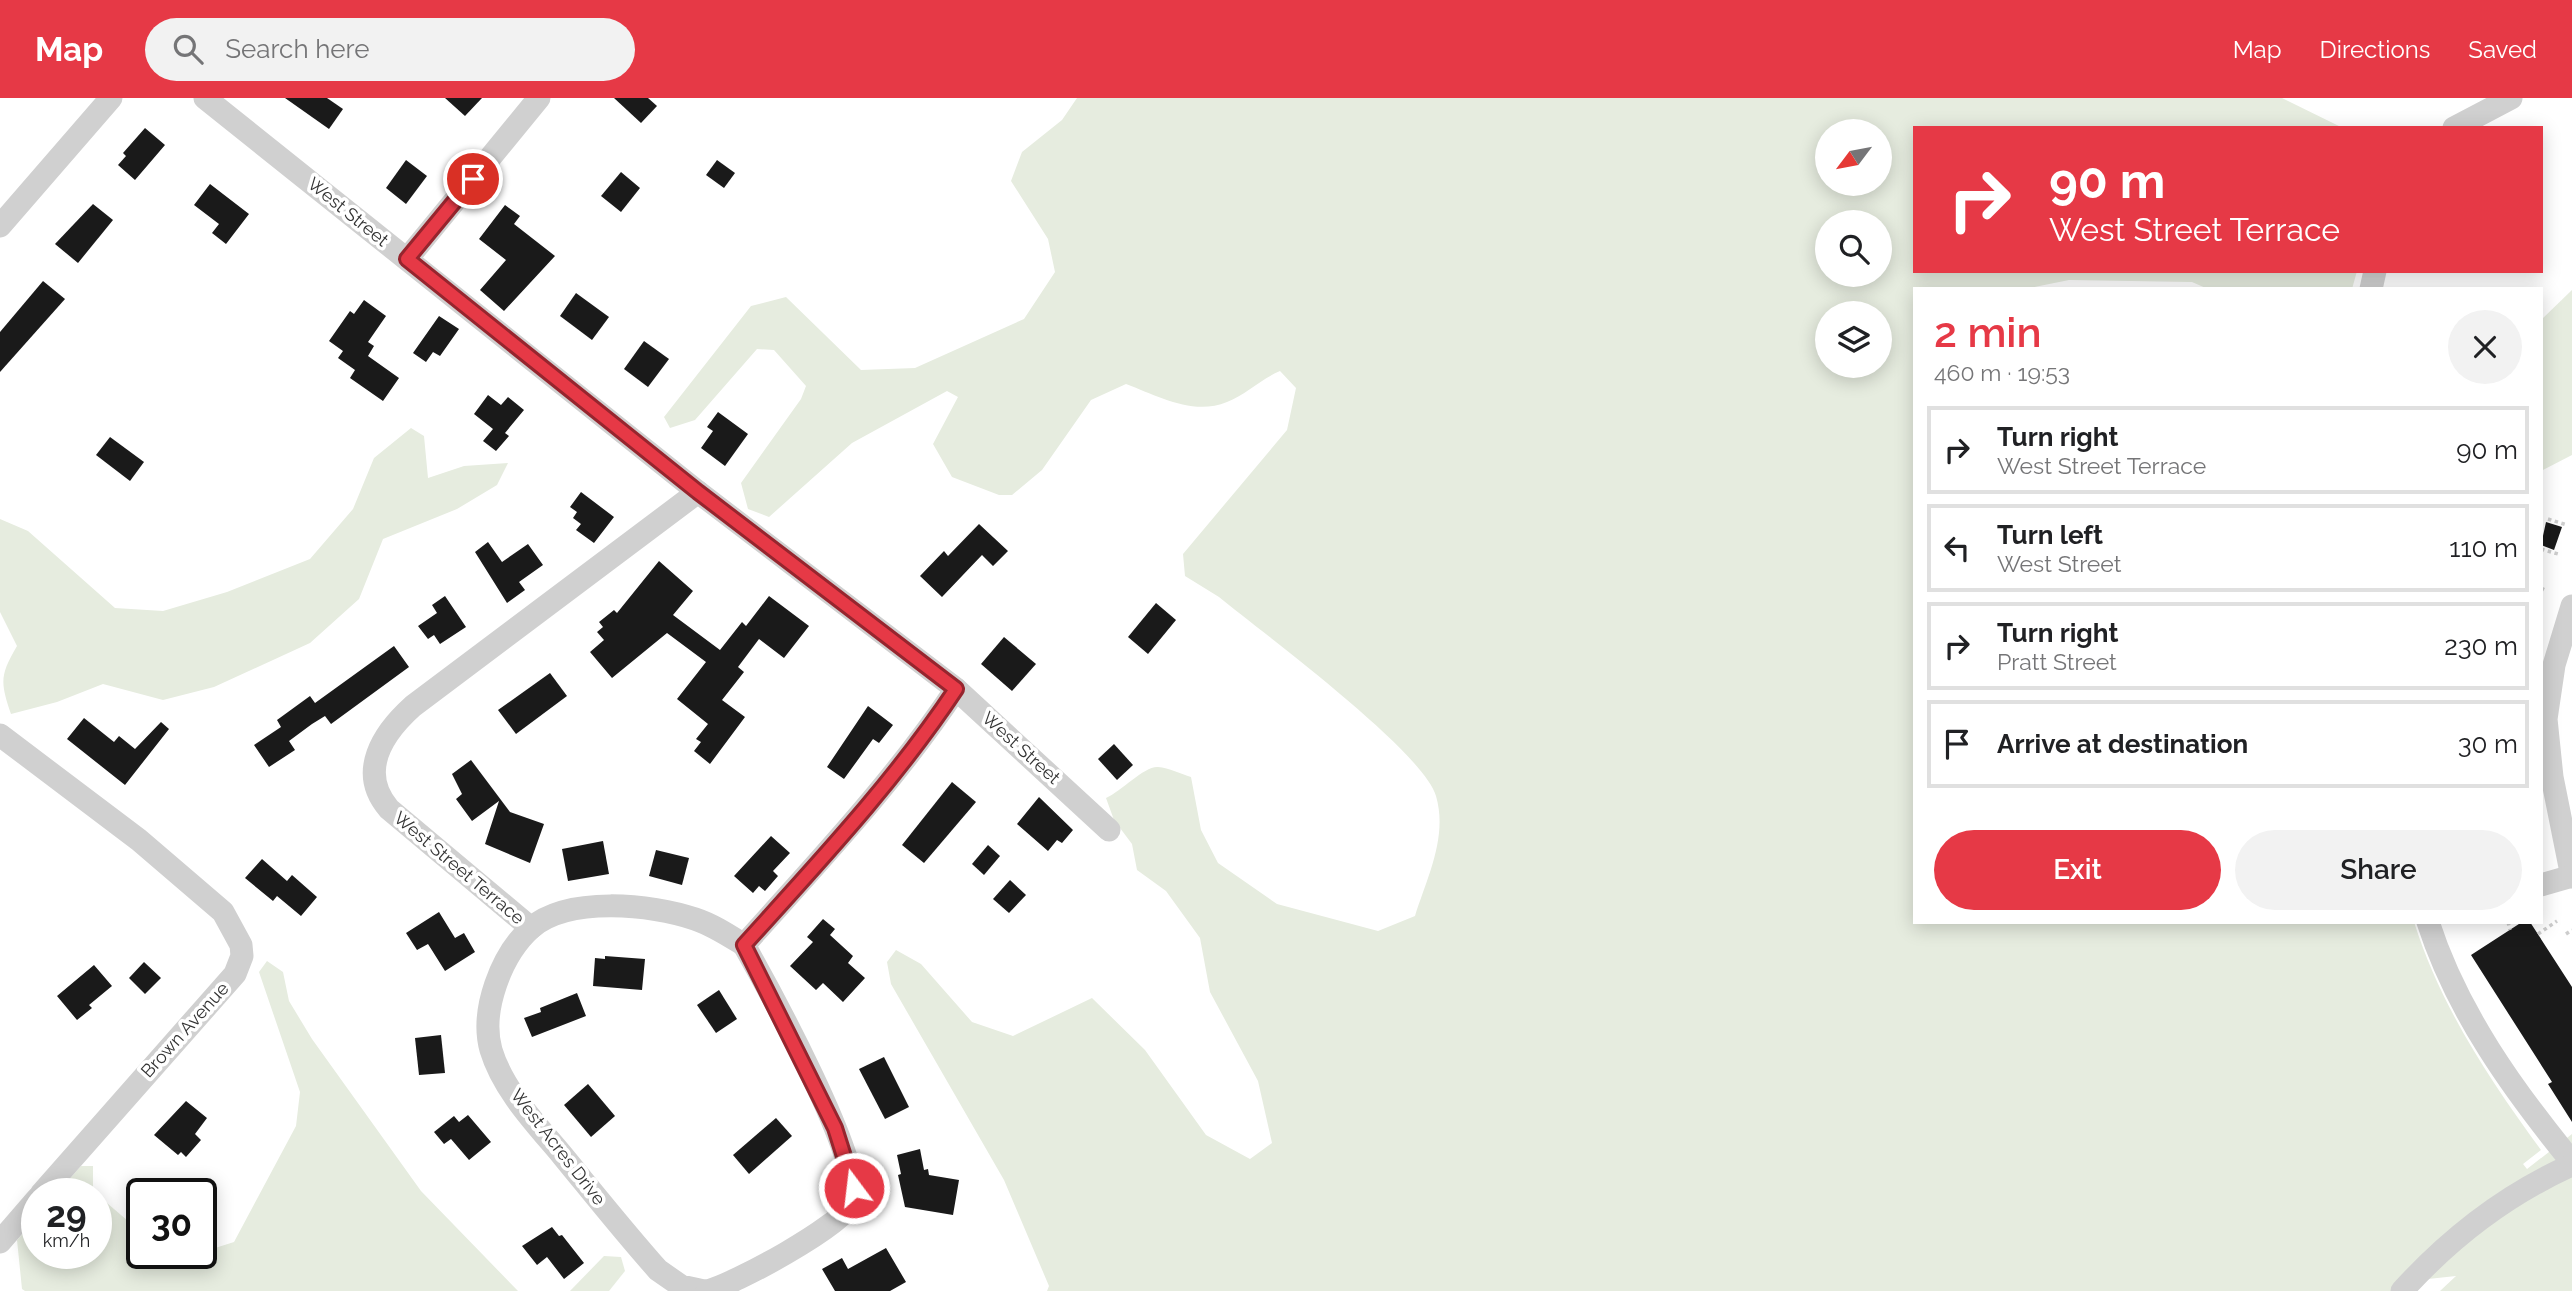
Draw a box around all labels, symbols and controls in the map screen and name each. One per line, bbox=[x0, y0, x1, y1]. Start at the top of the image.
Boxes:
search box bbox=[145, 18, 635, 81]
text: Map bbox=[35, 30, 103, 69]
icon: search bbox=[169, 30, 207, 68]
text: Search here bbox=[225, 34, 370, 64]
text: Map bbox=[2233, 35, 2282, 64]
text: Directions bbox=[2320, 35, 2430, 64]
text: Saved bbox=[2468, 35, 2537, 64]
north arrow bbox=[1815, 119, 1892, 196]
map controls bbox=[1815, 119, 1892, 378]
pin bbox=[443, 149, 503, 209]
text: 90 m bbox=[2049, 152, 2165, 209]
icon: right bbox=[1934, 154, 2025, 245]
icon: arrive bbox=[454, 160, 492, 198]
street label: West Street bbox=[304, 173, 393, 250]
button: search bbox=[1815, 210, 1892, 287]
text: West Street Terrace bbox=[2049, 211, 2340, 248]
button: layers bbox=[1815, 301, 1892, 378]
text: 2 min bbox=[1934, 308, 2042, 357]
button: close bbox=[2448, 310, 2522, 384]
text: 460 m · 19:53 bbox=[1934, 359, 2070, 386]
text: Turn right bbox=[1997, 422, 2118, 452]
icon: right bbox=[1938, 431, 1976, 469]
text: 90 m bbox=[2456, 435, 2518, 465]
text: West Street Terrace bbox=[1997, 452, 2206, 479]
text: Turn left bbox=[1997, 520, 2103, 550]
icon: left bbox=[1938, 529, 1976, 567]
text: 110 m bbox=[2449, 533, 2518, 563]
text: West Street bbox=[1997, 550, 2121, 577]
text: Turn right bbox=[1997, 618, 2118, 648]
icon: right bbox=[1938, 627, 1976, 665]
text: 230 m bbox=[2444, 631, 2518, 661]
text: Pratt Street bbox=[1997, 648, 2117, 675]
street label: West Street bbox=[978, 707, 1065, 788]
icon: arrive bbox=[1938, 725, 1976, 763]
text: Arrive at destination bbox=[1997, 729, 2248, 759]
text: 30 m bbox=[2458, 729, 2518, 759]
street label: West Street Terrace bbox=[390, 807, 529, 929]
button: Exit bbox=[1934, 830, 2221, 910]
button: Share bbox=[2235, 830, 2522, 910]
street label: Brown Avenue bbox=[136, 977, 233, 1082]
street label: West Acres Drive bbox=[507, 1084, 611, 1209]
position arrow bbox=[817, 1151, 891, 1225]
speed limit sign: 30 bbox=[126, 1178, 217, 1269]
text: 29 bbox=[46, 1194, 87, 1235]
text: km/h bbox=[43, 1230, 90, 1251]

